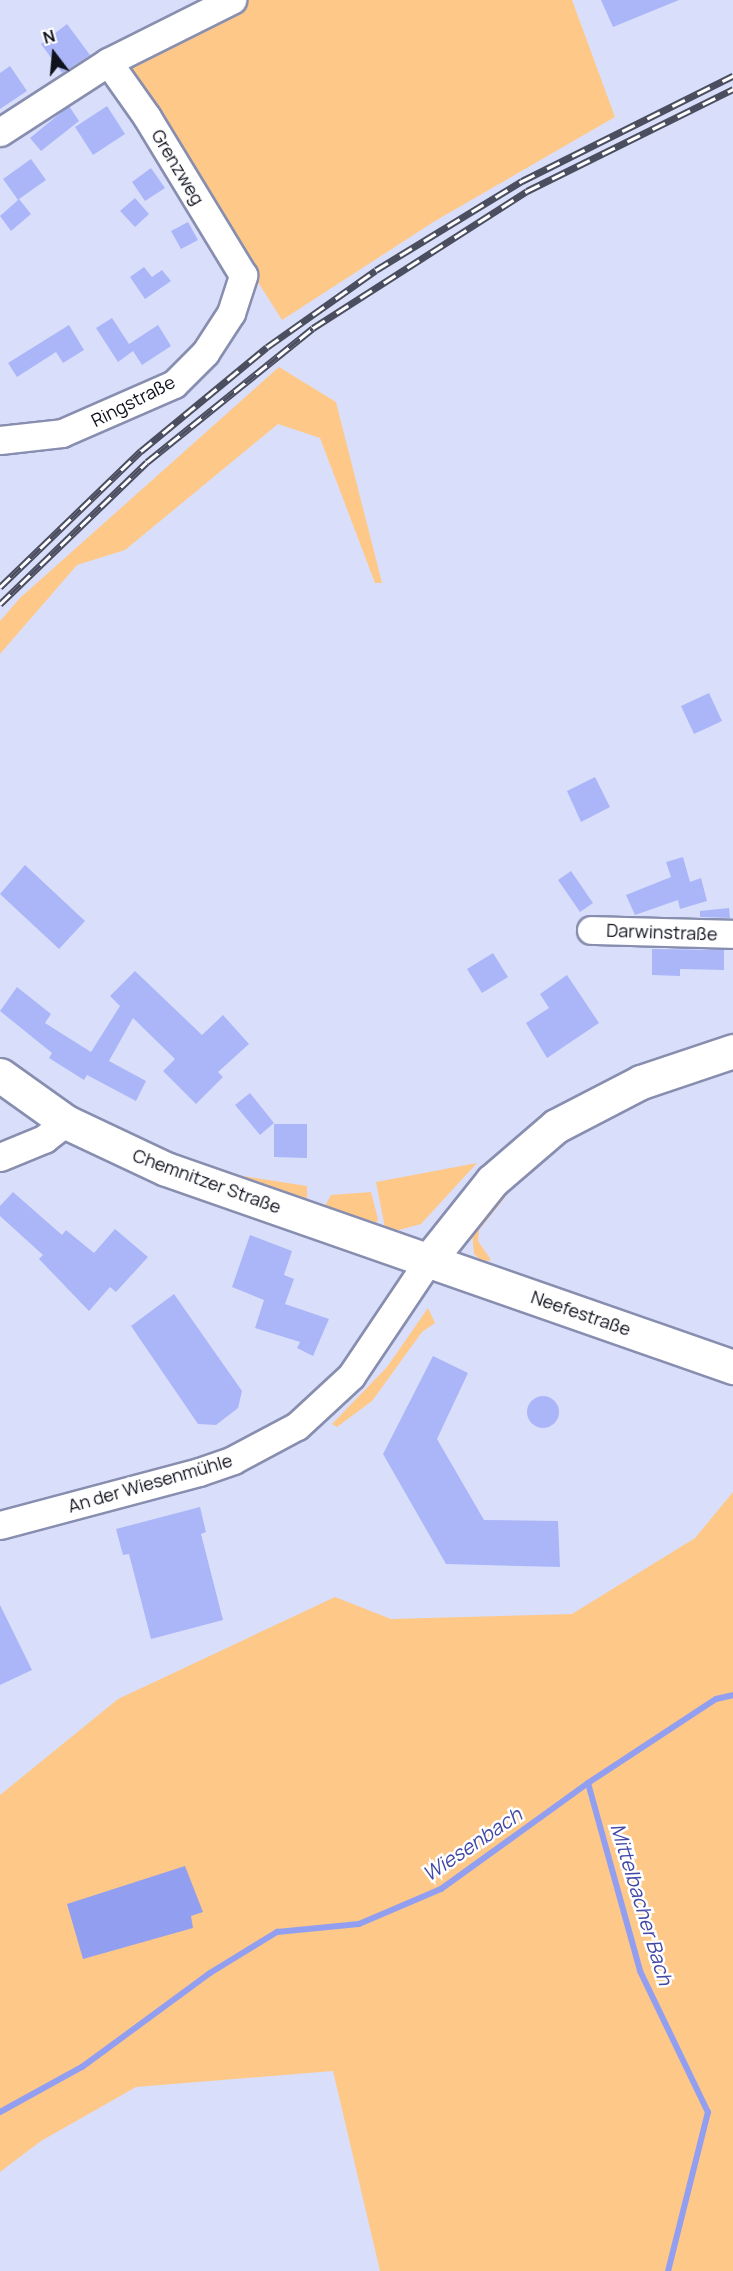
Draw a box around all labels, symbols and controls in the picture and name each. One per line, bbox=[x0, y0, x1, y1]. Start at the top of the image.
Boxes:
north arrow bbox=[24, 24, 84, 84]
text: N bbox=[40, 25, 58, 49]
street label: Grenzweg bbox=[147, 125, 209, 209]
street label: Ringstraße bbox=[88, 371, 178, 431]
street label: Darwinstraße bbox=[606, 919, 718, 945]
street label: Chemnitzer Straße bbox=[130, 1144, 284, 1218]
street label: Neefestraße bbox=[528, 1286, 634, 1340]
street label: An der Wiesenmühle bbox=[65, 1449, 235, 1517]
water label: Wiesenbach bbox=[418, 1802, 526, 1886]
water label: Mittelbacher Bach bbox=[606, 1820, 678, 1988]

